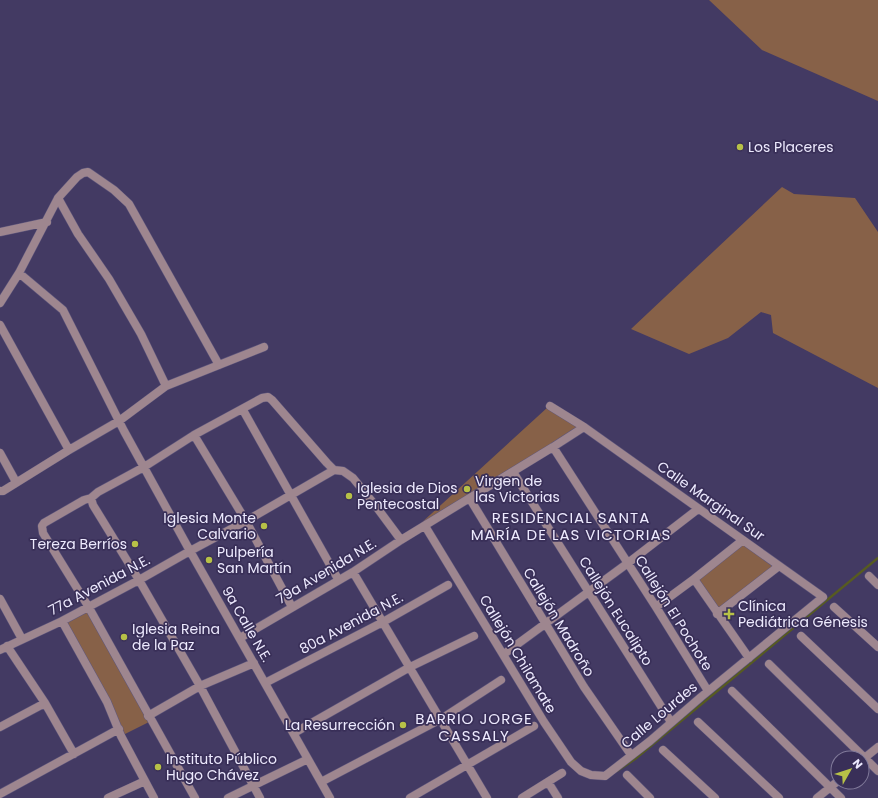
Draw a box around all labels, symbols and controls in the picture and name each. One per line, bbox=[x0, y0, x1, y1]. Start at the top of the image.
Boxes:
place label: Los Placeres bbox=[748, 137, 833, 157]
marker: Los Placeres bbox=[735, 142, 745, 152]
street label: Calle Marginal Sur bbox=[653, 456, 769, 546]
place label: Virgen de las Victorias bbox=[475, 471, 560, 507]
place label: Iglesia de Dios Pentecostal bbox=[357, 478, 457, 514]
marker: Virgen de las Victorias bbox=[462, 484, 472, 494]
marker: Iglesia de Dios Pentecostal bbox=[344, 491, 354, 501]
district label: RESIDENCIAL SANTA MARÍA DE LAS VICTORIAS bbox=[471, 507, 671, 545]
place label: Iglesia Monte Calvario bbox=[163, 508, 256, 544]
marker: Iglesia Monte Calvario bbox=[259, 521, 269, 531]
street label: 79a Avenida N.E. bbox=[272, 533, 380, 609]
place label: Tereza Berríos bbox=[30, 534, 127, 554]
marker: Tereza Berríos bbox=[130, 539, 140, 549]
place label: Pulpería San Martín bbox=[217, 542, 292, 578]
street label: 77a Avenida N.E. bbox=[45, 550, 153, 620]
street label: Callejón El Pochote bbox=[630, 551, 718, 675]
street label: Callejón Eucalipto bbox=[574, 552, 658, 670]
marker: Pulpería San Martín bbox=[204, 555, 214, 565]
street label: Callejón Madroño bbox=[518, 564, 600, 680]
street label: 9a Calle N.E. bbox=[217, 582, 277, 666]
street label: 80a Avenida N.E. bbox=[296, 587, 406, 659]
street label: Callejón Chilamate bbox=[475, 591, 561, 717]
place label: Clínica Pediátrica Génesis bbox=[738, 596, 868, 632]
marker: Clínica Pediátrica Génesis bbox=[723, 608, 735, 620]
place label: Iglesia Reina de la Paz bbox=[132, 619, 220, 655]
marker: Iglesia Reina de la Paz bbox=[119, 632, 129, 642]
street label: Calle Lourdes bbox=[616, 677, 702, 753]
district label: BARRIO JORGE CASSALY bbox=[415, 708, 533, 746]
place label: La Resurrección bbox=[285, 715, 395, 735]
marker: La Resurrección bbox=[398, 720, 408, 730]
place label: Instituto Público Hugo Chávez bbox=[166, 749, 277, 785]
north arrow bbox=[830, 750, 870, 790]
text: N bbox=[849, 755, 867, 772]
marker: Instituto Público Hugo Chávez bbox=[153, 762, 163, 772]

